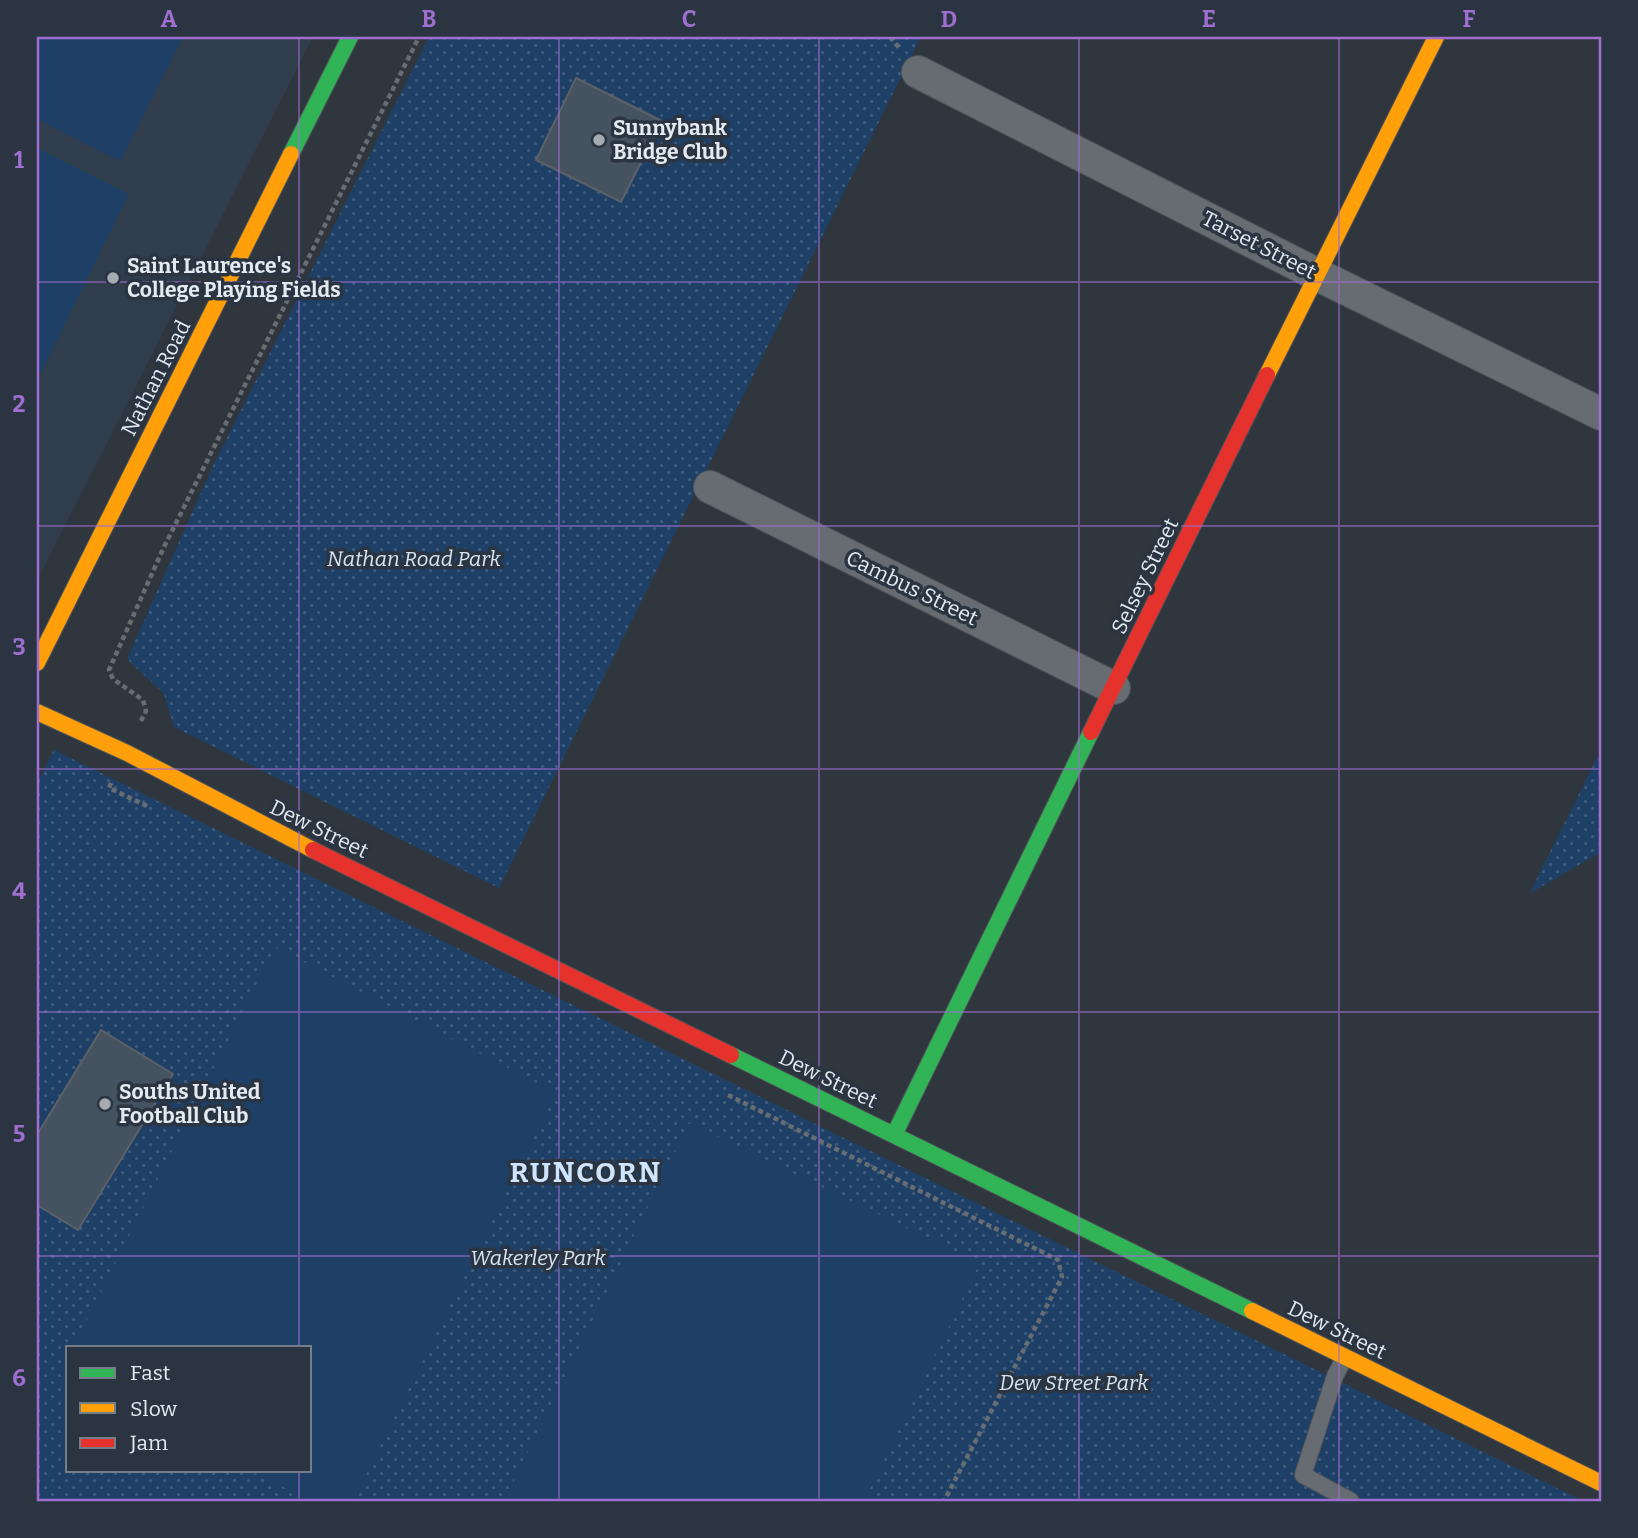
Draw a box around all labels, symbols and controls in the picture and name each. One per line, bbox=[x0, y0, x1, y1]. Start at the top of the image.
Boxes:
text: A bbox=[161, 5, 178, 33]
text: B bbox=[422, 5, 436, 33]
text: C bbox=[682, 5, 696, 33]
text: D bbox=[941, 5, 957, 33]
text: E bbox=[1202, 5, 1216, 33]
text: F bbox=[1463, 5, 1476, 33]
place label: Sunnybank Bridge Club bbox=[613, 115, 727, 165]
marker: Sunnybank Bridge Club bbox=[591, 132, 607, 148]
text: 1 bbox=[14, 146, 24, 174]
street label: Tarset Street bbox=[1198, 205, 1321, 285]
place label: Saint Laurence's College Playing Fields bbox=[127, 253, 341, 303]
marker: Saint Laurence's College Playing Fields bbox=[105, 270, 121, 286]
street label: Nathan Road bbox=[116, 316, 196, 440]
text: 2 bbox=[13, 390, 26, 418]
street label: Selsey Street bbox=[1106, 514, 1184, 638]
street label: Cambus Street bbox=[842, 545, 982, 631]
park label: Nathan Road Park bbox=[327, 546, 502, 572]
text: 3 bbox=[12, 633, 26, 661]
street label: Dew Street bbox=[266, 794, 373, 864]
text: 4 bbox=[12, 877, 26, 905]
street label: Dew Street bbox=[775, 1044, 882, 1114]
place label: Souths United Football Club bbox=[119, 1079, 261, 1129]
marker: Souths United Football Club bbox=[97, 1096, 113, 1112]
text: 5 bbox=[13, 1120, 25, 1148]
district label: RUNCORN bbox=[510, 1156, 662, 1189]
park label: Wakerley Park bbox=[470, 1245, 606, 1271]
street label: Dew Street bbox=[1284, 1295, 1391, 1365]
legend bbox=[66, 1346, 312, 1472]
text: Fast bbox=[130, 1360, 171, 1386]
text: 6 bbox=[12, 1364, 26, 1392]
park label: Dew Street Park bbox=[999, 1370, 1149, 1396]
text: Slow bbox=[130, 1396, 177, 1422]
text: Jam bbox=[129, 1430, 168, 1456]

